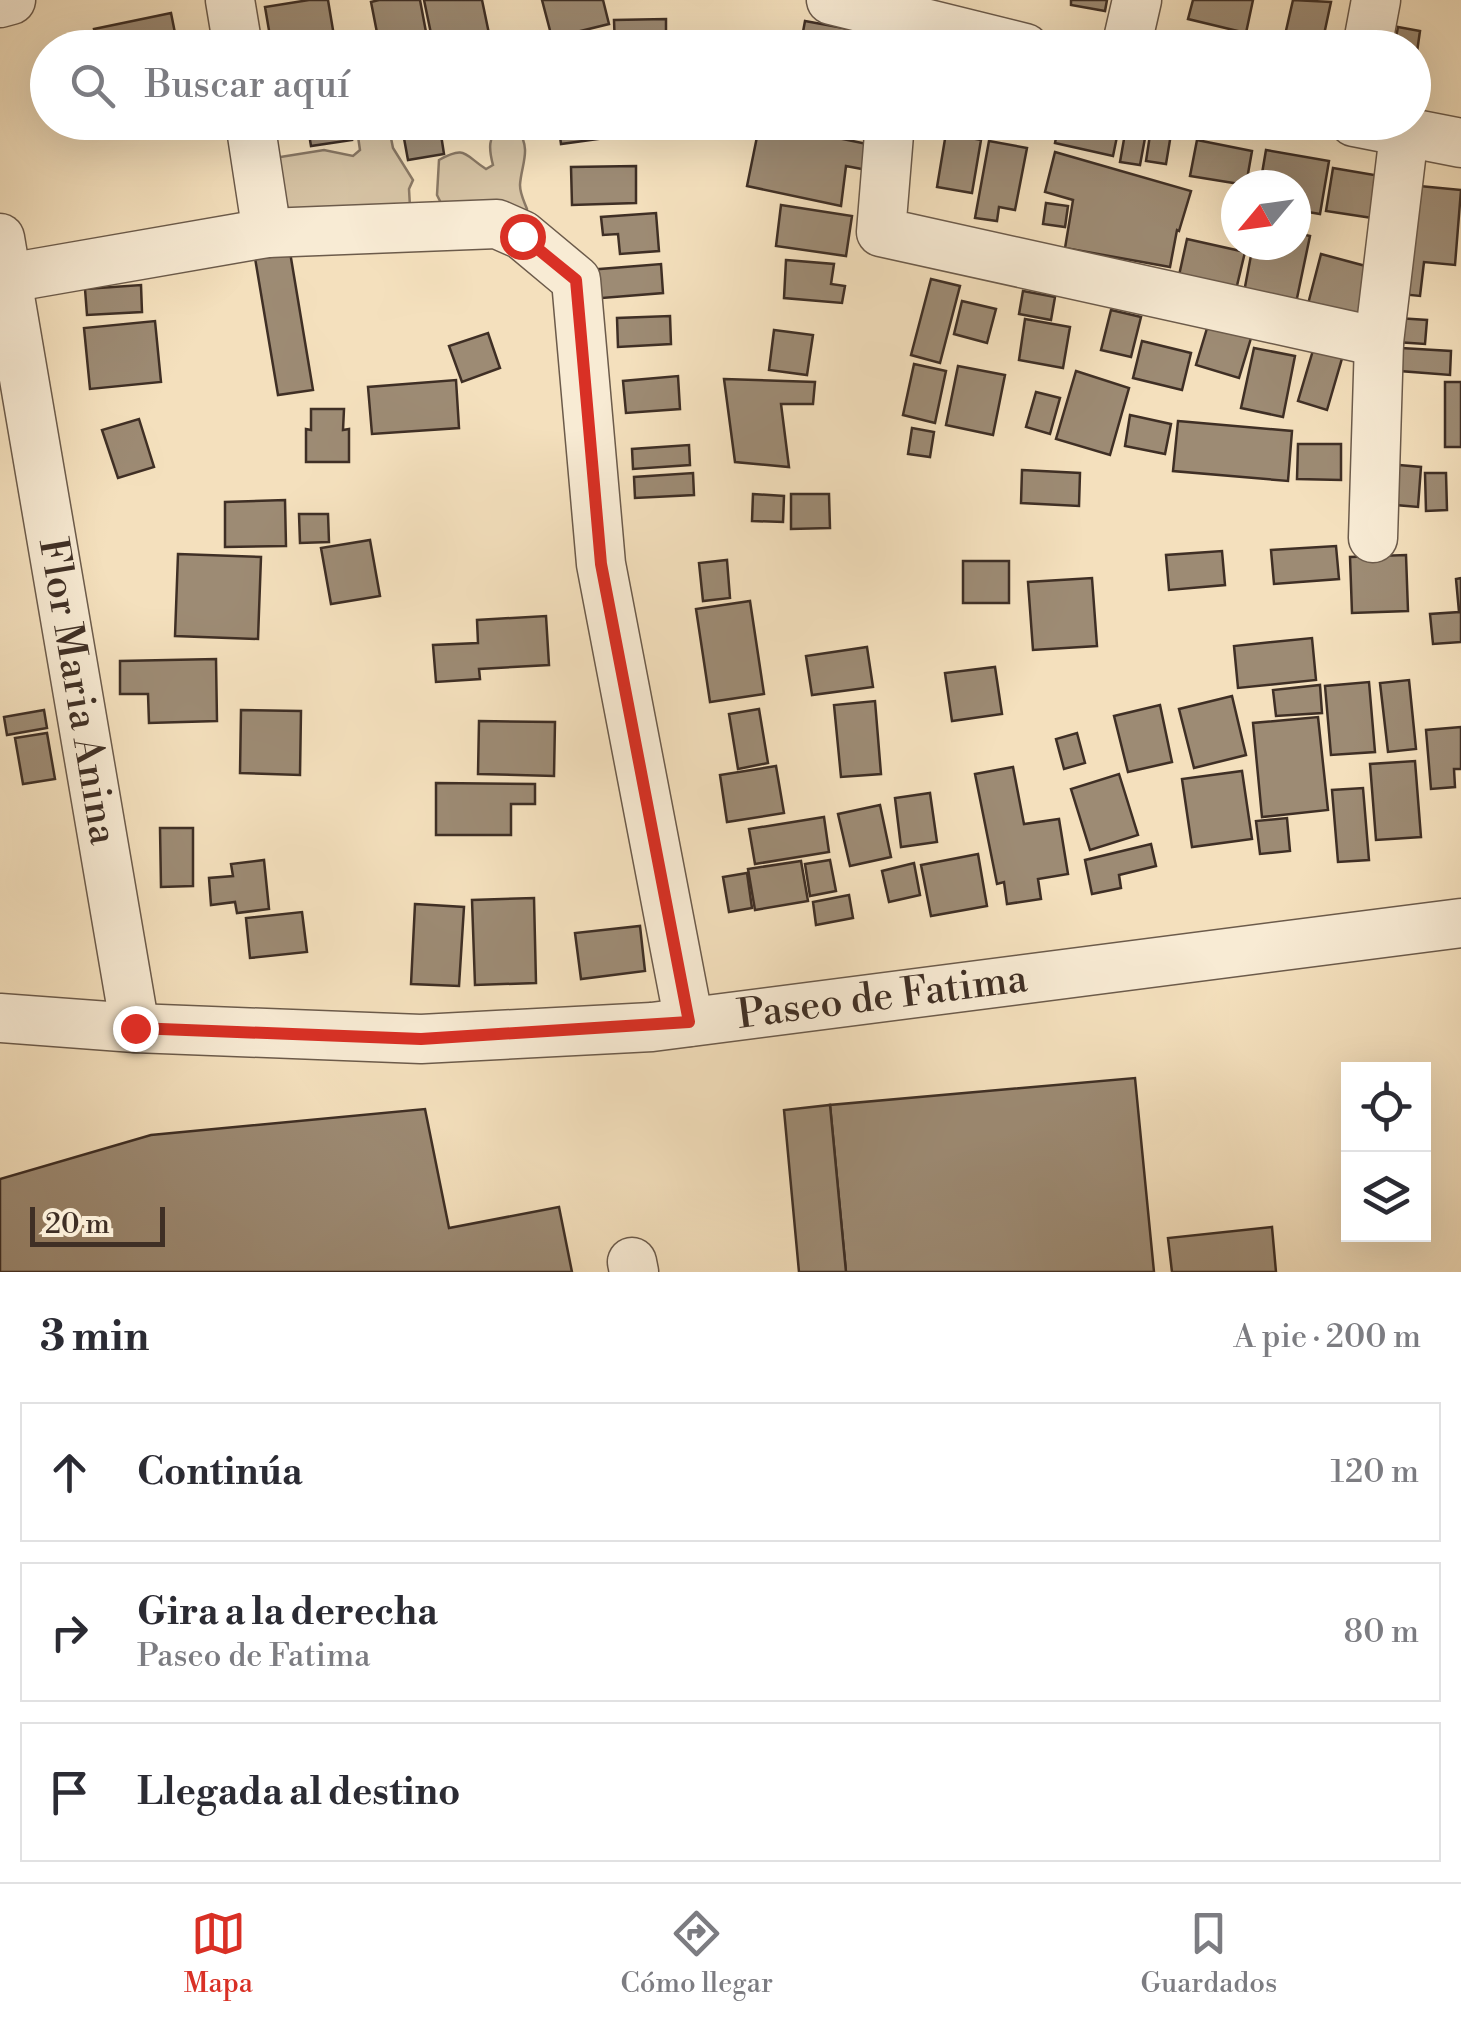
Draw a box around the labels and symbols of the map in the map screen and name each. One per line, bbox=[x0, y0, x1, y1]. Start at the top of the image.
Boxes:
north arrow bbox=[1221, 170, 1311, 260]
route start bbox=[500, 214, 546, 260]
street label: Flor Maria Anina bbox=[27, 534, 128, 849]
street label: Paseo de Fatima bbox=[734, 954, 1031, 1041]
route end bbox=[113, 1006, 159, 1052]
scale bar bbox=[30, 1202, 165, 1246]

